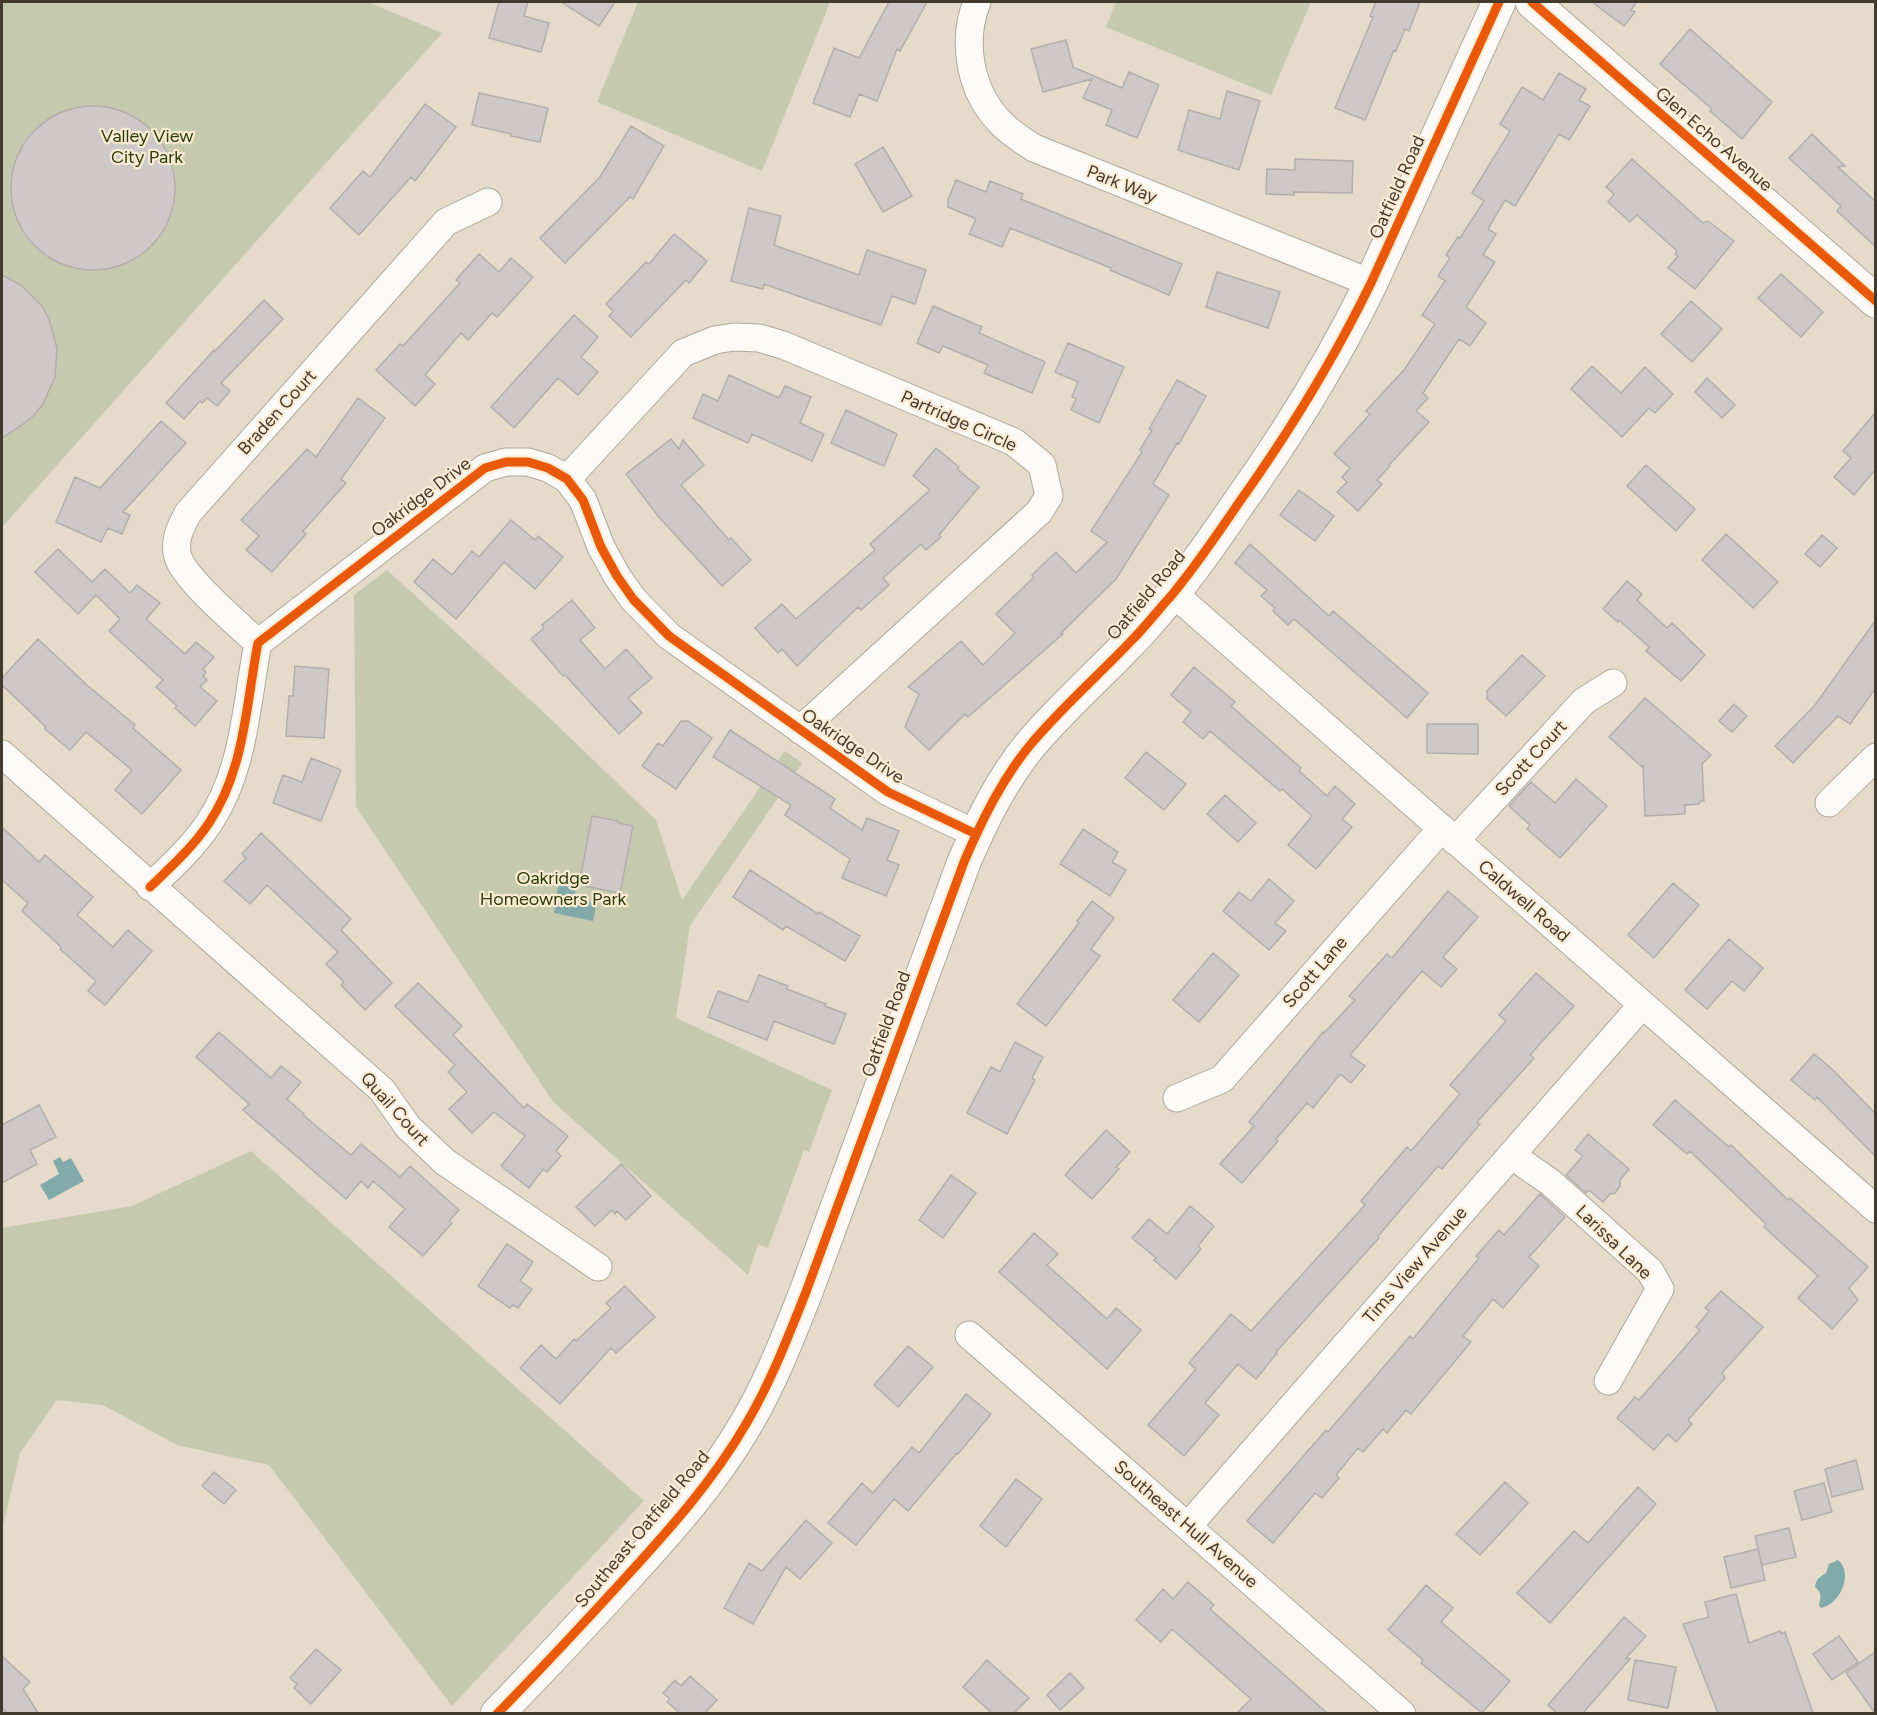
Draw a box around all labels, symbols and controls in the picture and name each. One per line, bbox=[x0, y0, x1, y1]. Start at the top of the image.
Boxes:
street label: Glen Echo Avenue bbox=[1651, 82, 1777, 196]
park label: Valley View City Park bbox=[101, 125, 193, 168]
street label: Oatfield Road bbox=[1364, 132, 1430, 242]
street label: Park Way bbox=[1084, 160, 1161, 208]
street label: Braden Court bbox=[233, 365, 321, 459]
street label: Partridge Circle bbox=[898, 386, 1021, 456]
street label: Oakridge Drive bbox=[367, 452, 475, 542]
street label: Oatfield Road bbox=[1102, 545, 1190, 645]
street label: Oakridge Drive bbox=[797, 704, 909, 789]
street label: Scott Court bbox=[1490, 715, 1572, 800]
street label: Caldwell Road bbox=[1474, 855, 1574, 947]
park label: Oakridge Homeowners Park bbox=[480, 867, 626, 910]
street label: Scott Lane bbox=[1278, 932, 1352, 1012]
street label: Oatfield Road bbox=[857, 968, 915, 1080]
street label: Quail Court bbox=[356, 1067, 434, 1151]
street label: Larissa Lane bbox=[1571, 1200, 1657, 1284]
street label: Tims View Avenue bbox=[1358, 1202, 1472, 1328]
street label: Southeast Oatfield Road bbox=[570, 1446, 714, 1612]
street label: Southeast Hull Avenue bbox=[1109, 1455, 1263, 1593]

